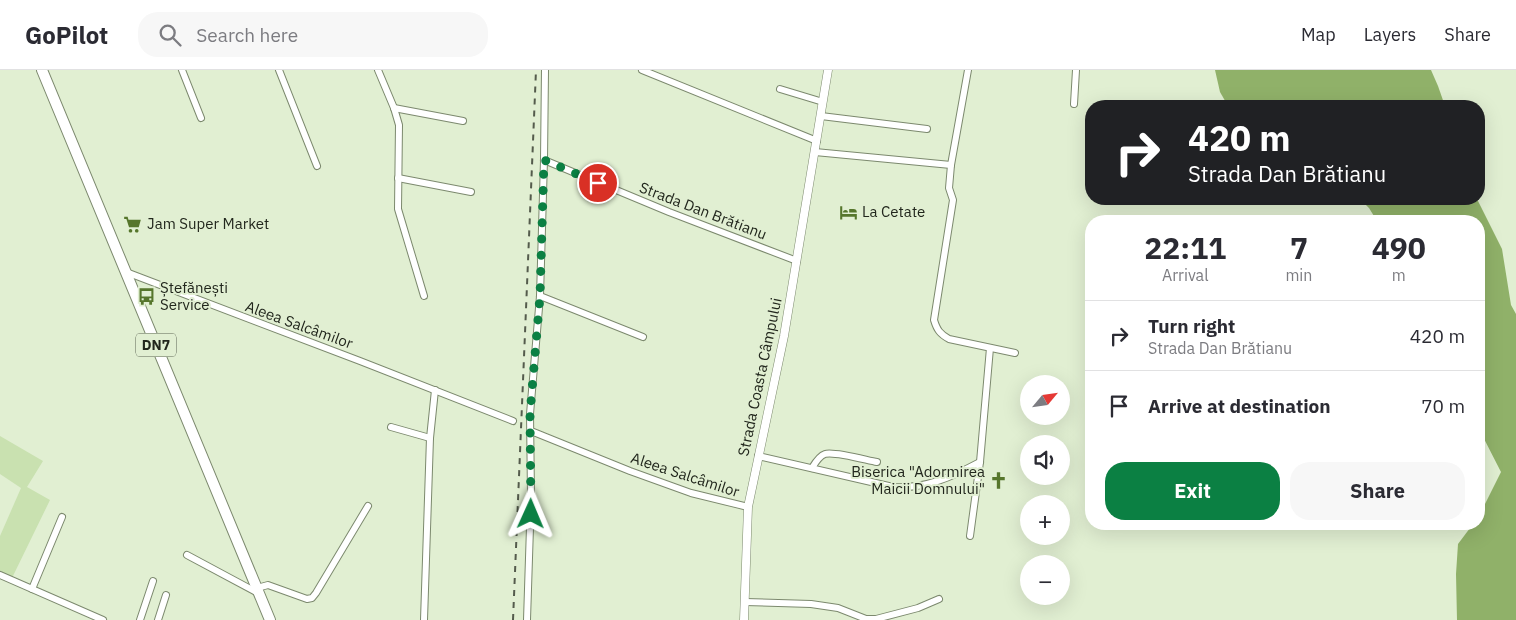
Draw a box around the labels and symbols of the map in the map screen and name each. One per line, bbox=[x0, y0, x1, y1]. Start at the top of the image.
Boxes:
pin bbox=[577, 162, 619, 204]
street label: Strada Dan Brătianu bbox=[637, 177, 770, 244]
hotel icon: La Cetate bbox=[838, 202, 858, 222]
place label: La Cetate bbox=[862, 202, 925, 221]
supermarket icon: Jam Super Market bbox=[123, 214, 143, 234]
place label: Jam Super Market bbox=[147, 214, 269, 233]
place label: Ștefănești Service bbox=[160, 278, 228, 314]
bus stop icon: Ștefănești Service bbox=[136, 287, 156, 307]
street label: Aleea Salcâmilor bbox=[243, 296, 356, 353]
street label: Strada Coasta Câmpului bbox=[733, 296, 786, 458]
road number: DN7 bbox=[136, 334, 176, 356]
north arrow bbox=[1020, 375, 1070, 425]
street label: Aleea Salcâmilor bbox=[629, 448, 742, 501]
place label: Biserica "Adormirea Maicii Domnului" bbox=[851, 462, 985, 498]
church icon: Biserica "Adormirea Maicii Domnului" bbox=[989, 471, 1009, 491]
position arrow bbox=[504, 487, 556, 539]

